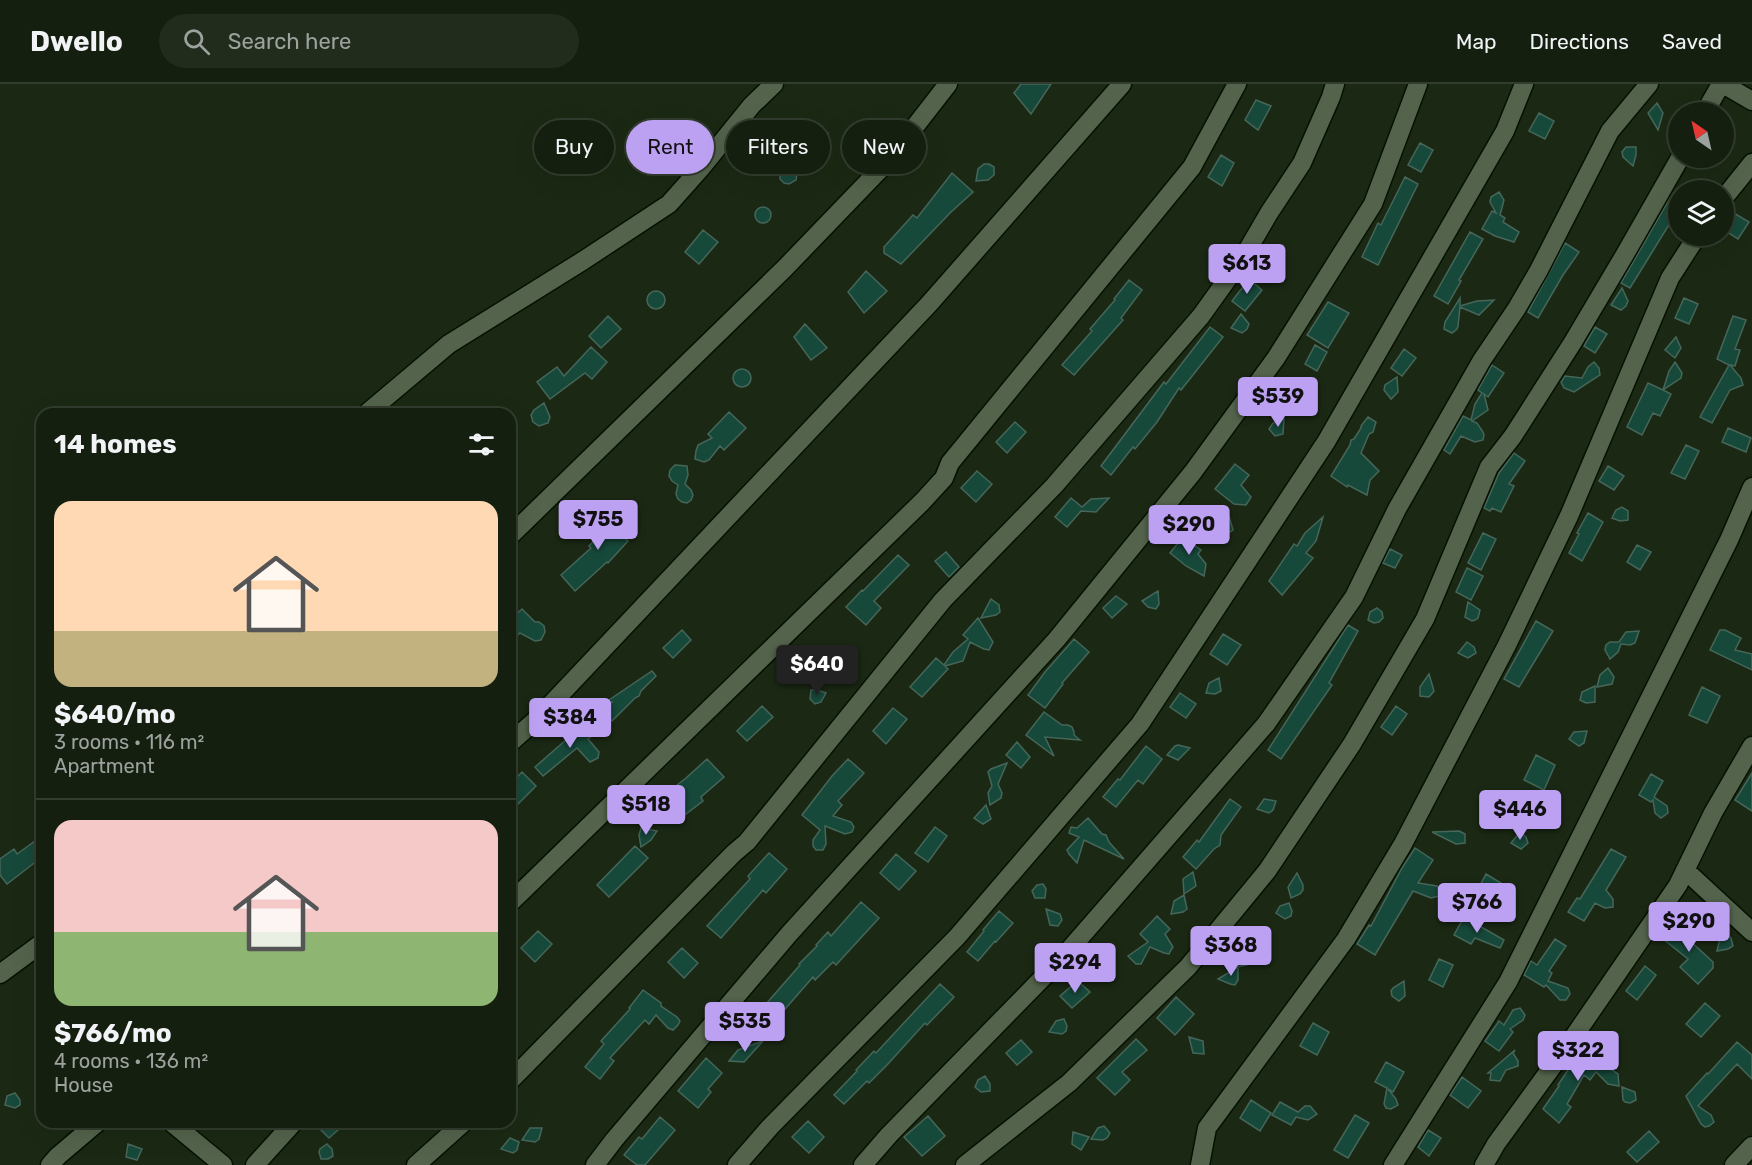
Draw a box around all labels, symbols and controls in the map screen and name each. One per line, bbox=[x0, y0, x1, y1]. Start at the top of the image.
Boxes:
search box bbox=[159, 14, 579, 68]
text: Dwello bbox=[30, 25, 123, 58]
icon: search bbox=[180, 25, 213, 58]
text: Search here bbox=[228, 28, 351, 55]
text: Map bbox=[1456, 29, 1497, 54]
text: Directions bbox=[1530, 29, 1629, 54]
text: Saved bbox=[1662, 29, 1722, 54]
north arrow bbox=[1668, 102, 1734, 168]
map controls bbox=[1668, 102, 1734, 246]
chip: Buy bbox=[534, 120, 614, 174]
chip: Rent bbox=[626, 120, 714, 174]
chip: Filters bbox=[726, 120, 830, 174]
chip: New bbox=[842, 120, 926, 174]
button: layers bbox=[1668, 180, 1734, 246]
pin: $613 bbox=[1211, 244, 1283, 295]
text: $613 bbox=[1222, 251, 1272, 275]
pin: $539 bbox=[1242, 377, 1314, 428]
text: $539 bbox=[1252, 384, 1304, 408]
icon: filters bbox=[465, 428, 498, 461]
text: 14 homes bbox=[54, 429, 177, 460]
pin: $755 bbox=[562, 500, 634, 551]
pin: $290 bbox=[1153, 505, 1225, 556]
text: $755 bbox=[573, 507, 623, 531]
text: $290 bbox=[1163, 512, 1215, 536]
icon: home bbox=[222, 540, 330, 648]
pin: $640 bbox=[781, 645, 853, 696]
text: $640 bbox=[790, 652, 844, 676]
pin: $384 bbox=[534, 698, 606, 749]
text: $640/mo bbox=[54, 699, 176, 730]
text: $384 bbox=[543, 705, 597, 729]
text: 3 rooms · 116 m² bbox=[54, 730, 204, 754]
text: Apartment bbox=[54, 754, 155, 778]
pin: $518 bbox=[610, 785, 682, 836]
pin: $446 bbox=[1484, 790, 1556, 841]
text: $518 bbox=[621, 792, 671, 816]
text: $446 bbox=[1493, 797, 1547, 821]
icon: home bbox=[222, 859, 330, 967]
pin: $766 bbox=[1441, 883, 1513, 934]
text: $766 bbox=[1452, 890, 1502, 914]
pin: $290 bbox=[1653, 902, 1725, 953]
text: $290 bbox=[1663, 909, 1715, 933]
pin: $368 bbox=[1195, 926, 1267, 977]
text: $368 bbox=[1204, 933, 1258, 957]
pin: $294 bbox=[1039, 943, 1111, 994]
text: $294 bbox=[1049, 950, 1101, 974]
pin: $535 bbox=[709, 1002, 781, 1053]
text: $535 bbox=[719, 1009, 771, 1033]
text: $766/mo bbox=[54, 1018, 172, 1049]
pin: $322 bbox=[1542, 1031, 1614, 1082]
text: $322 bbox=[1552, 1038, 1604, 1062]
text: 4 rooms · 136 m² bbox=[54, 1049, 208, 1073]
text: House bbox=[54, 1073, 113, 1097]

